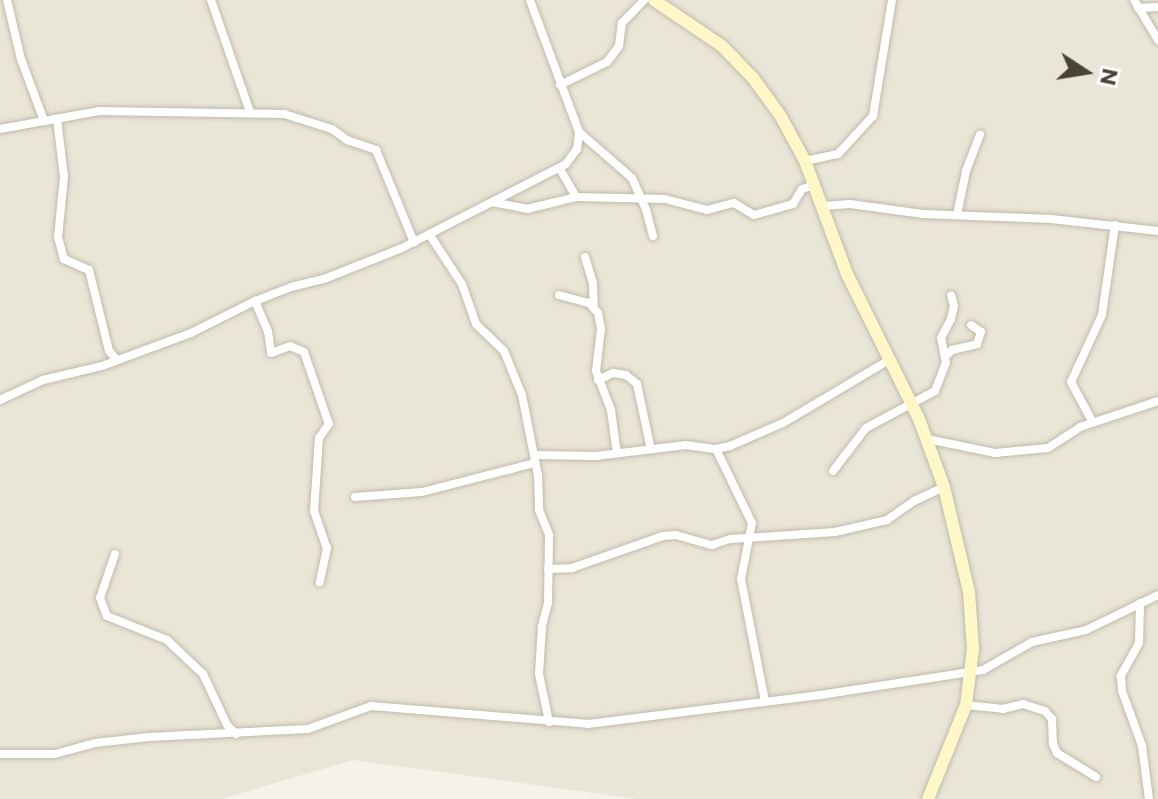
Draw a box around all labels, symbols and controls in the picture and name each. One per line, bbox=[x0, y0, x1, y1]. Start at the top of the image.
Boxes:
north arrow bbox=[1046, 32, 1126, 112]
text: N bbox=[1095, 66, 1125, 88]

